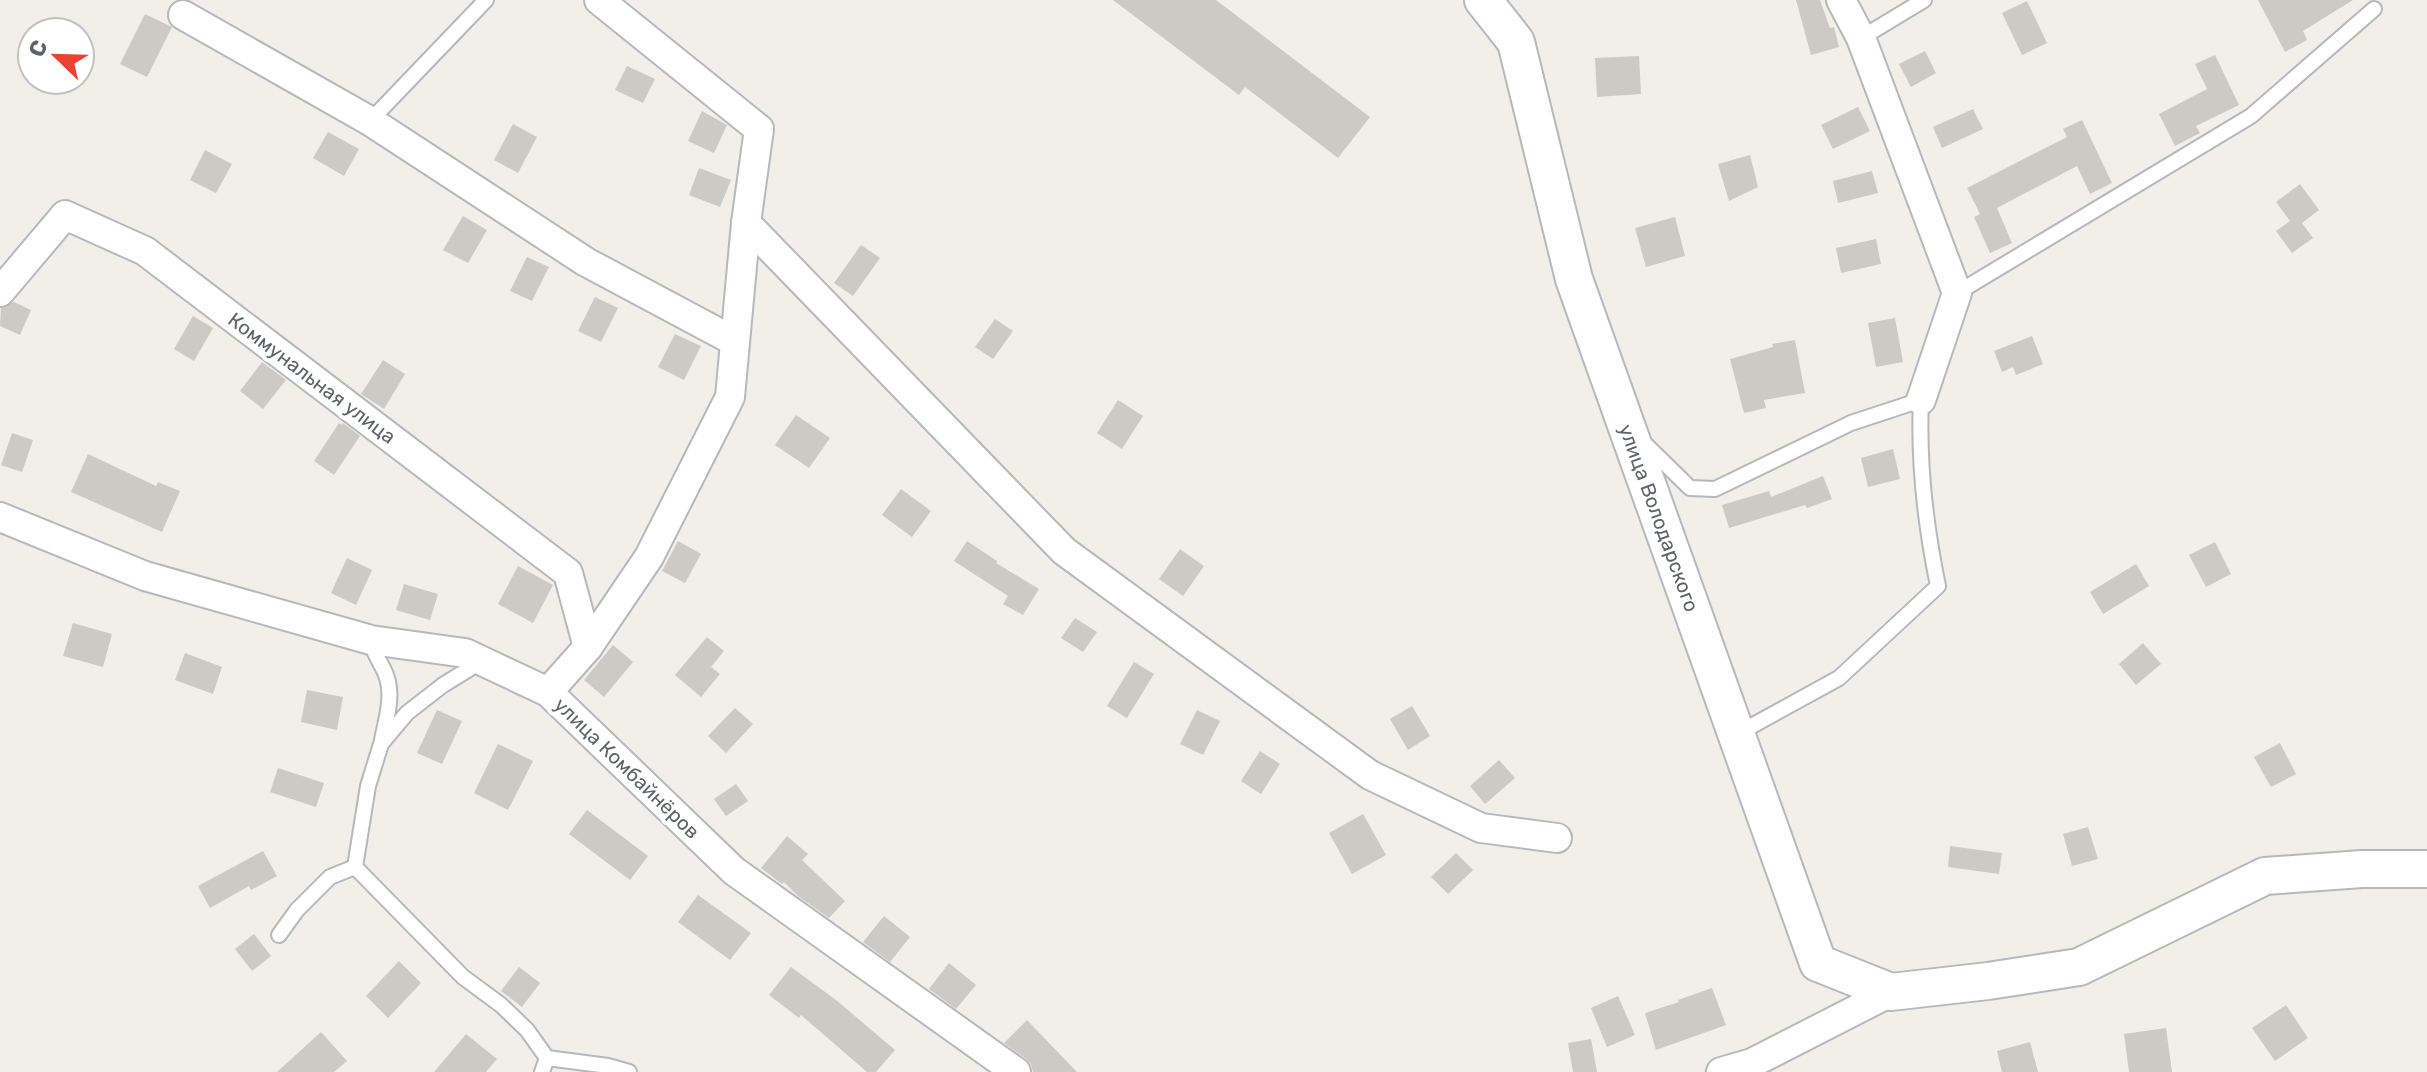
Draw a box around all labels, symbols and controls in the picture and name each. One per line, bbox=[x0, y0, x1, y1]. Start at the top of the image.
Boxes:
north arrow bbox=[16, 16, 96, 96]
text: С bbox=[23, 36, 53, 61]
street label: Коммунальная улица bbox=[224, 307, 400, 449]
street label: улица Володарского bbox=[1614, 421, 1704, 615]
street label: улица Комбайнёров bbox=[549, 692, 705, 844]

